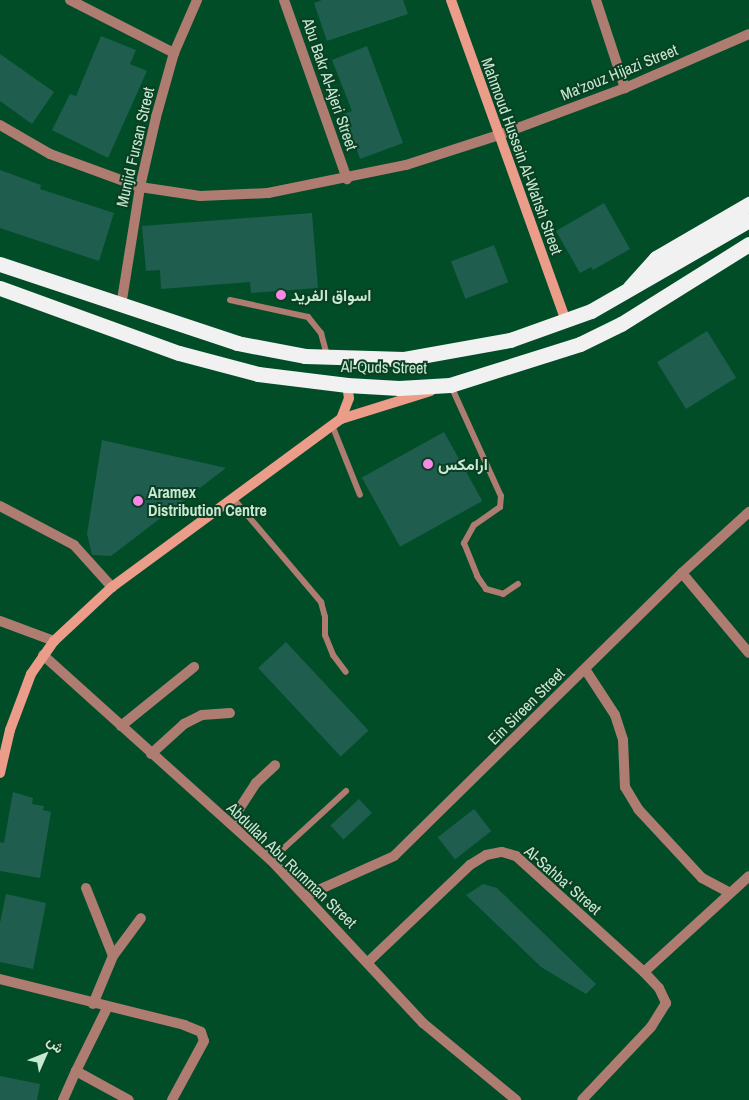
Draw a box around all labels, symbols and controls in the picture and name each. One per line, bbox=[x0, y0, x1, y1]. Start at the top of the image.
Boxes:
street label: Abu Bakr Al-Ajeri Street bbox=[298, 15, 362, 153]
street label: Ma'zouz Hijazi Street bbox=[558, 40, 680, 104]
street label: Mahmoud Hussein Al-Wahsh Street bbox=[477, 55, 567, 257]
street label: Munjid Fursan Street bbox=[112, 85, 158, 209]
place label: اسواق الفريد bbox=[291, 285, 371, 305]
marker: اسواق الفريد bbox=[275, 289, 287, 301]
street label: Al-Quds Street bbox=[341, 357, 427, 377]
place label: ارامكس bbox=[438, 454, 488, 474]
marker: ارامكس bbox=[422, 458, 434, 470]
place label: Aramex Distribution Centre bbox=[148, 482, 267, 520]
marker: Aramex Distribution Centre bbox=[132, 495, 144, 507]
street label: Ein Sireen Street bbox=[484, 664, 568, 748]
street label: Abdullah Abu Rumman Street bbox=[223, 798, 361, 932]
street label: Al-Sahba‘ Street bbox=[521, 841, 605, 919]
north arrow bbox=[20, 1030, 70, 1080]
text: ش bbox=[43, 1032, 68, 1057]

